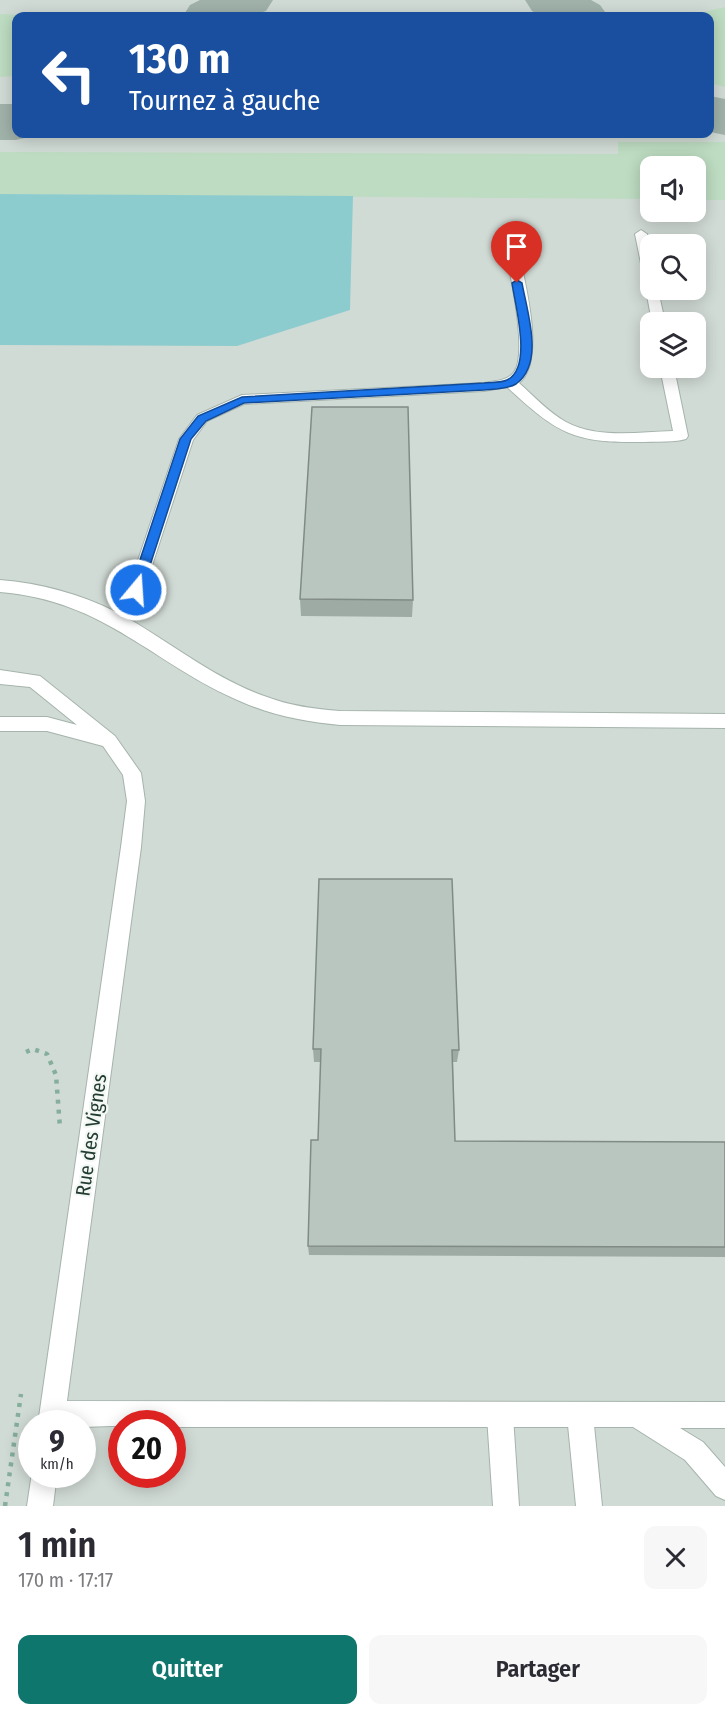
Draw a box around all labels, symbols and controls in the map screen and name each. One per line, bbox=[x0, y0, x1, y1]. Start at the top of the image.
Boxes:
text: 130 m bbox=[129, 34, 230, 84]
icon: left bbox=[30, 36, 108, 114]
text: Tournez à gauche bbox=[129, 85, 320, 117]
map controls bbox=[640, 156, 706, 378]
button: sound bbox=[640, 156, 706, 222]
pin bbox=[491, 221, 542, 283]
icon: arrive bbox=[500, 230, 533, 263]
button: search bbox=[640, 234, 706, 300]
button: layers bbox=[640, 312, 706, 378]
position arrow bbox=[104, 558, 168, 622]
street label: Rue des Vignes bbox=[71, 1072, 111, 1198]
speed limit sign: 20 bbox=[108, 1410, 186, 1488]
text: 9 bbox=[49, 1424, 65, 1460]
text: km/h bbox=[40, 1455, 74, 1473]
text: 1 min bbox=[18, 1523, 96, 1567]
button: close bbox=[644, 1526, 707, 1589]
text: 170 m · 17:17 bbox=[18, 1568, 113, 1592]
button: Quitter bbox=[18, 1635, 357, 1704]
button: Partager bbox=[369, 1635, 707, 1704]

